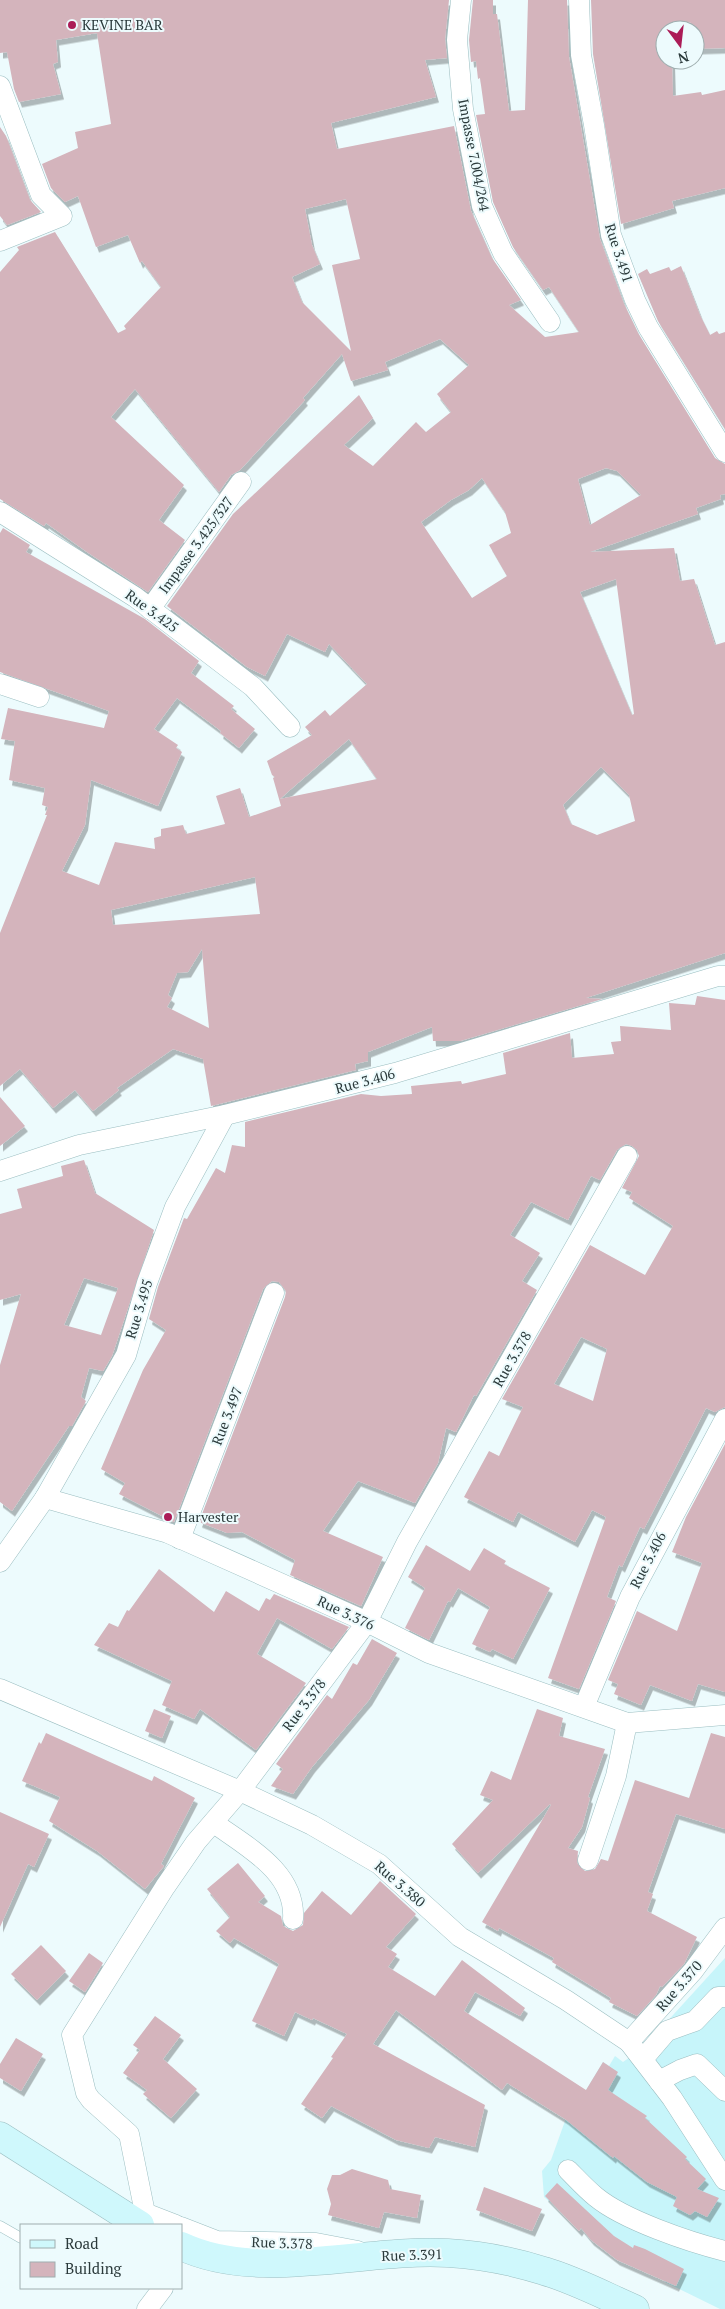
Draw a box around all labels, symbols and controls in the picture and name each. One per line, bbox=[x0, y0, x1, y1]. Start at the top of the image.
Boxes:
place label: KEVINE BAR bbox=[82, 15, 163, 34]
marker: KEVINE BAR bbox=[66, 19, 78, 31]
north arrow bbox=[655, 20, 705, 70]
text: N bbox=[676, 47, 691, 69]
street label: Impasse 7.004/264 bbox=[454, 97, 495, 213]
street label: Rue 3.491 bbox=[601, 221, 638, 285]
street label: Impasse 3.425/327 bbox=[154, 492, 237, 597]
street label: Rue 3.425 bbox=[122, 585, 183, 636]
street label: Rue 3.406 bbox=[333, 1063, 397, 1098]
street label: Rue 3.495 bbox=[120, 1277, 157, 1341]
street label: Rue 3.378 bbox=[488, 1328, 535, 1390]
street label: Rue 3.497 bbox=[207, 1384, 246, 1448]
place label: Harvester bbox=[178, 1507, 239, 1526]
marker: Harvester bbox=[162, 1511, 174, 1523]
street label: Rue 3.406 bbox=[625, 1528, 670, 1591]
street label: Rue 3.376 bbox=[314, 1591, 378, 1634]
street label: Rue 3.378 bbox=[278, 1675, 330, 1735]
street label: Rue 3.380 bbox=[371, 1856, 430, 1911]
street label: Rue 3.370 bbox=[651, 1956, 706, 2015]
legend bbox=[20, 2224, 182, 2289]
street label: Rue 3.378 bbox=[251, 2232, 313, 2253]
text: Road bbox=[65, 2233, 98, 2253]
street label: Rue 3.391 bbox=[381, 2244, 443, 2265]
text: Building bbox=[65, 2258, 123, 2278]

